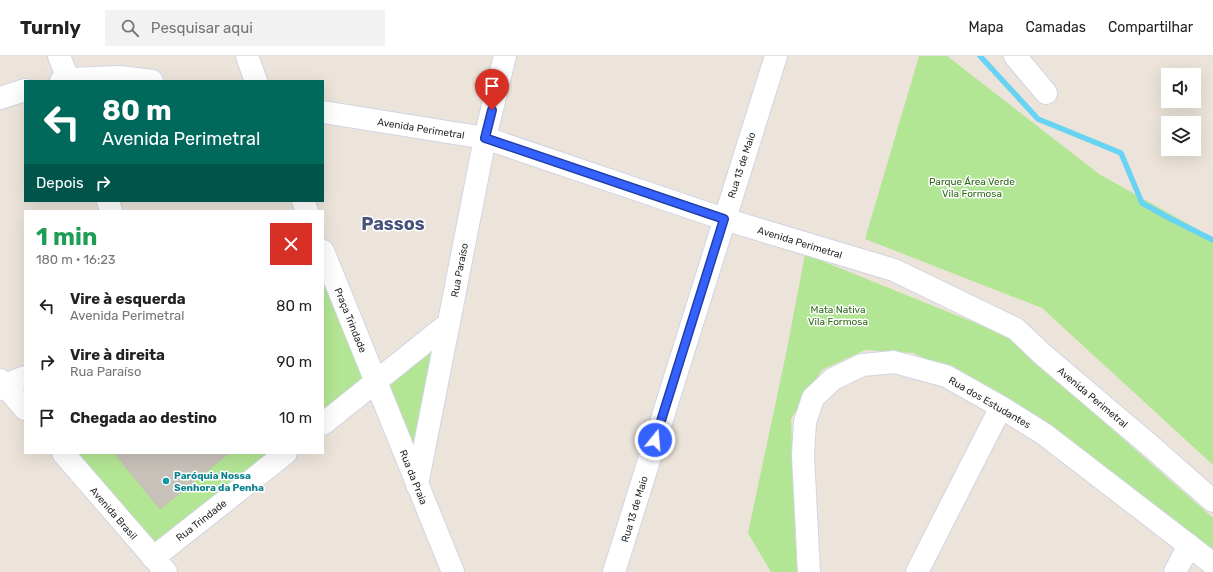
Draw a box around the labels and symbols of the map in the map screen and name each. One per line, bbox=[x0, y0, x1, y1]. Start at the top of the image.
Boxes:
pin bbox=[475, 69, 509, 110]
street label: Avenida Perimetral bbox=[376, 116, 465, 142]
street label: Rua 13 de Maio bbox=[726, 130, 758, 200]
park label: Parque Área Verde Vila Formosa bbox=[929, 176, 1015, 200]
district label: Passos bbox=[361, 213, 425, 235]
street label: Avenida Perimetral bbox=[756, 224, 844, 262]
street label: Rua Paraíso bbox=[449, 242, 471, 298]
street label: Praça Trindade bbox=[332, 286, 369, 355]
park label: Mata Nativa Vila Formosa bbox=[808, 304, 868, 328]
street label: Avenida Perimetral bbox=[1055, 365, 1130, 431]
street label: Rua dos Estudantes bbox=[946, 374, 1033, 431]
position arrow bbox=[634, 419, 676, 461]
street label: Rua da Praia bbox=[397, 448, 430, 507]
place label: Paróquia Nossa Senhora da Penha bbox=[174, 470, 264, 494]
street label: Rua 13 de Maio bbox=[619, 474, 651, 544]
marker: Paróquia Nossa Senhora da Penha bbox=[161, 476, 171, 486]
street label: Avenida Brasil bbox=[87, 485, 139, 542]
street label: Rua Trindade bbox=[174, 497, 229, 544]

